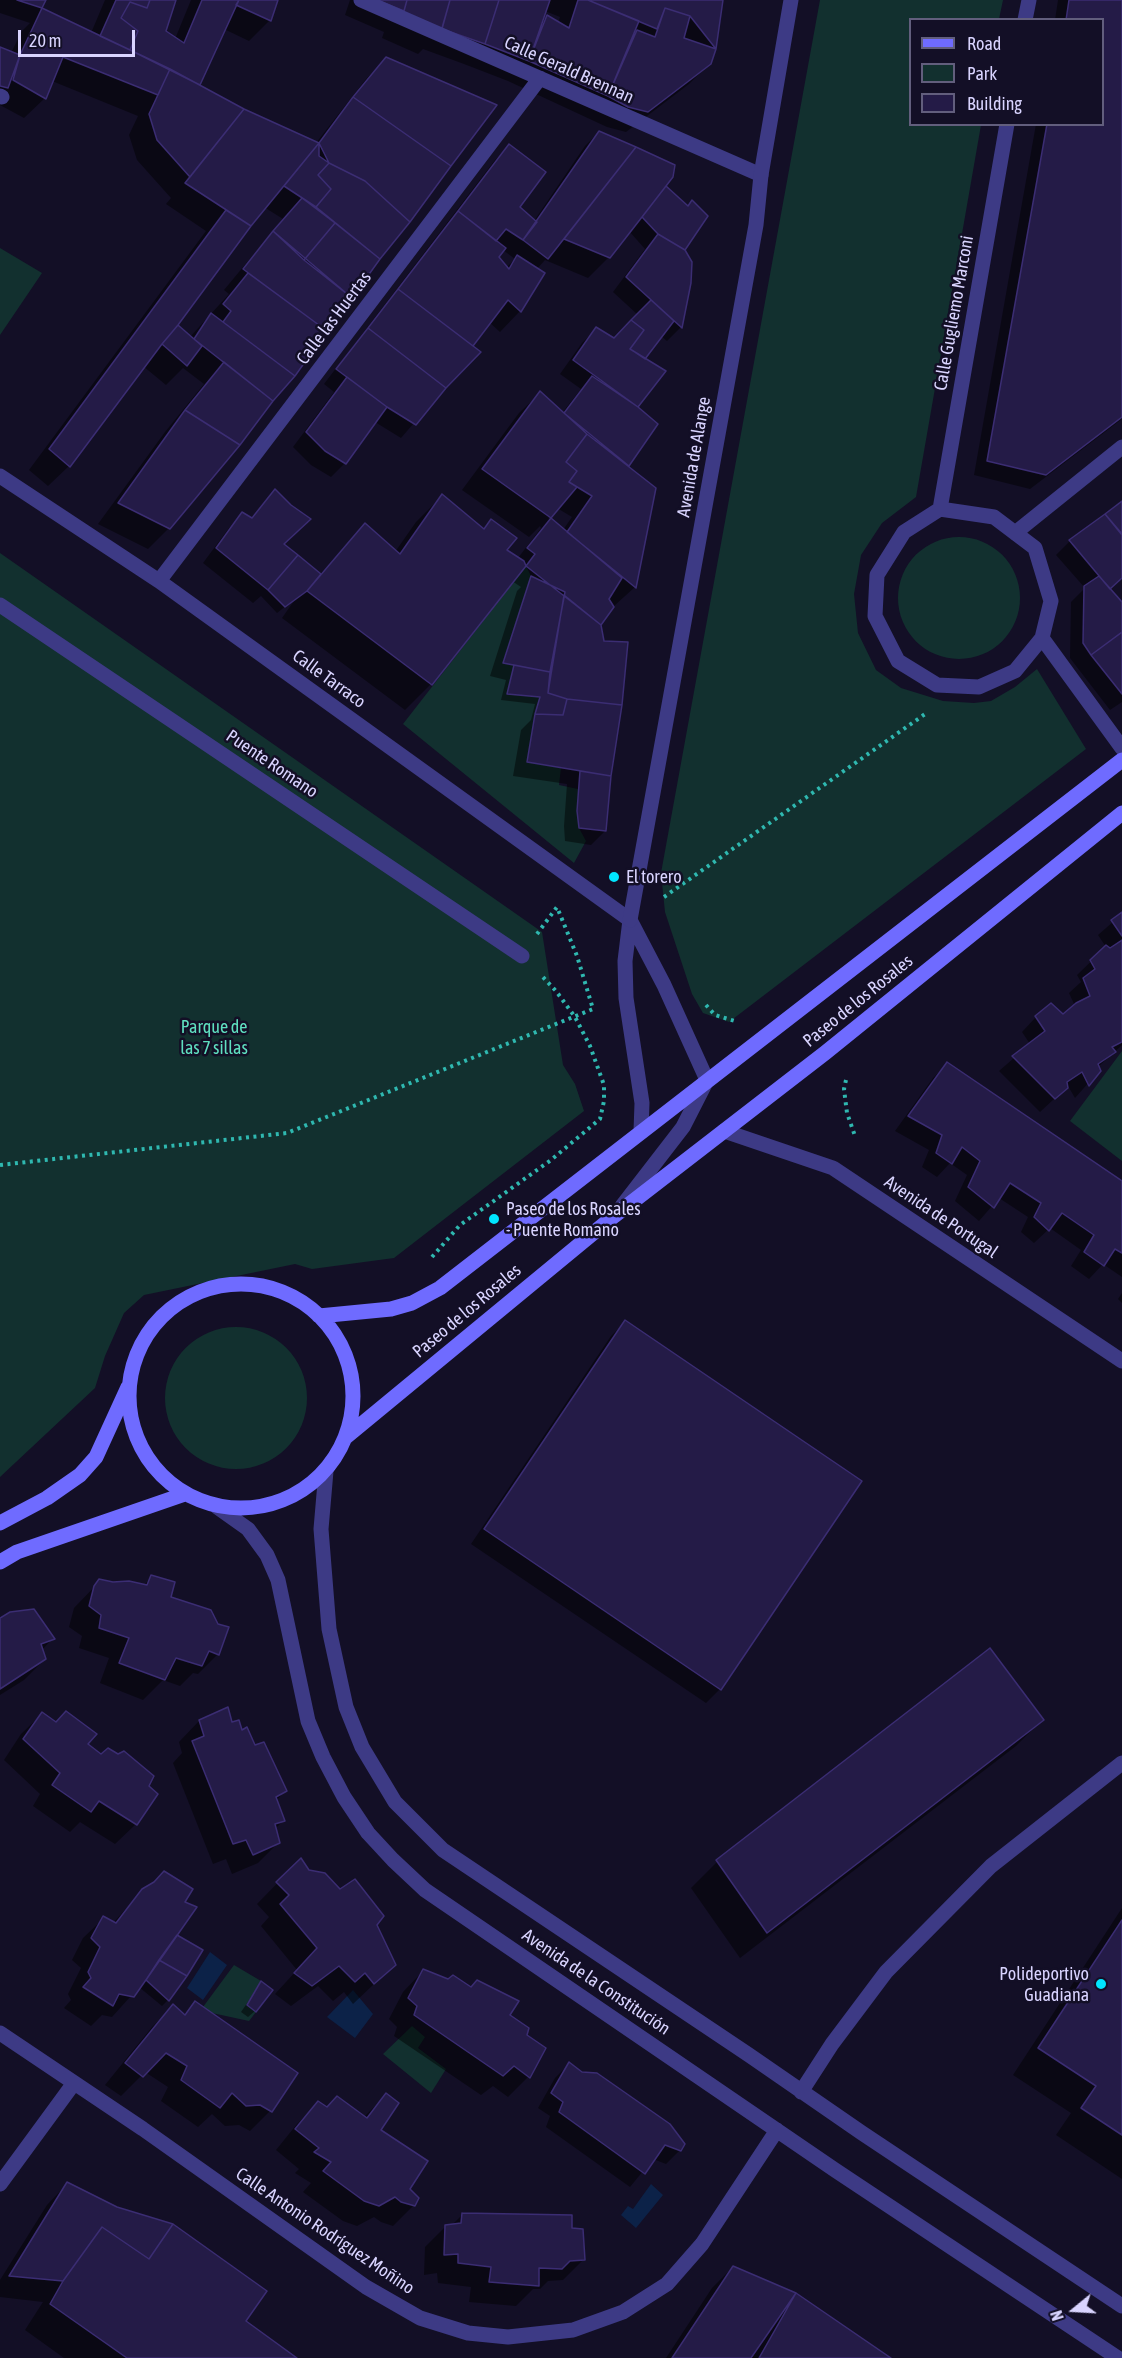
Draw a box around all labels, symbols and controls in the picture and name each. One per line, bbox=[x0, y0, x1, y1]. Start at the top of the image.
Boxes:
scale bar bbox=[21, 18, 138, 56]
legend bbox=[909, 18, 1104, 126]
text: 20 m bbox=[29, 30, 61, 51]
street label: Calle Gerald Brennan bbox=[501, 32, 637, 108]
text: Road bbox=[967, 33, 1001, 54]
text: Park bbox=[967, 63, 997, 84]
text: Building bbox=[967, 93, 1022, 114]
street label: Calle Gugliemo Marconi bbox=[930, 234, 978, 392]
street label: Calle las Huertas bbox=[292, 267, 376, 369]
street label: Avenida de Alange bbox=[673, 395, 715, 519]
street label: Calle Tarraco bbox=[288, 645, 370, 713]
street label: Puente Romano bbox=[222, 725, 322, 803]
place label: El torero bbox=[626, 866, 682, 888]
marker: El torero bbox=[607, 870, 621, 884]
street label: Paseo de los Rosales bbox=[799, 950, 917, 1052]
park label: Parque de las 7 sillas bbox=[180, 1016, 248, 1058]
street label: Avenida de Portugal bbox=[880, 1171, 1002, 1263]
place label: Paseo de los Rosales - Puente Romano bbox=[506, 1198, 641, 1240]
marker: Paseo de los Rosales - Puente Romano bbox=[487, 1212, 501, 1226]
street label: Paseo de los Rosales bbox=[409, 1259, 525, 1363]
street label: Avenida de la Constitución bbox=[518, 1924, 674, 2040]
place label: Polideportivo Guadiana bbox=[999, 1963, 1089, 2006]
marker: Polideportivo Guadiana bbox=[1094, 1977, 1108, 1991]
street label: Calle Antonio Rodríguez Moñino bbox=[232, 2163, 418, 2299]
north arrow bbox=[1044, 2280, 1104, 2340]
text: N bbox=[1047, 2308, 1067, 2323]

